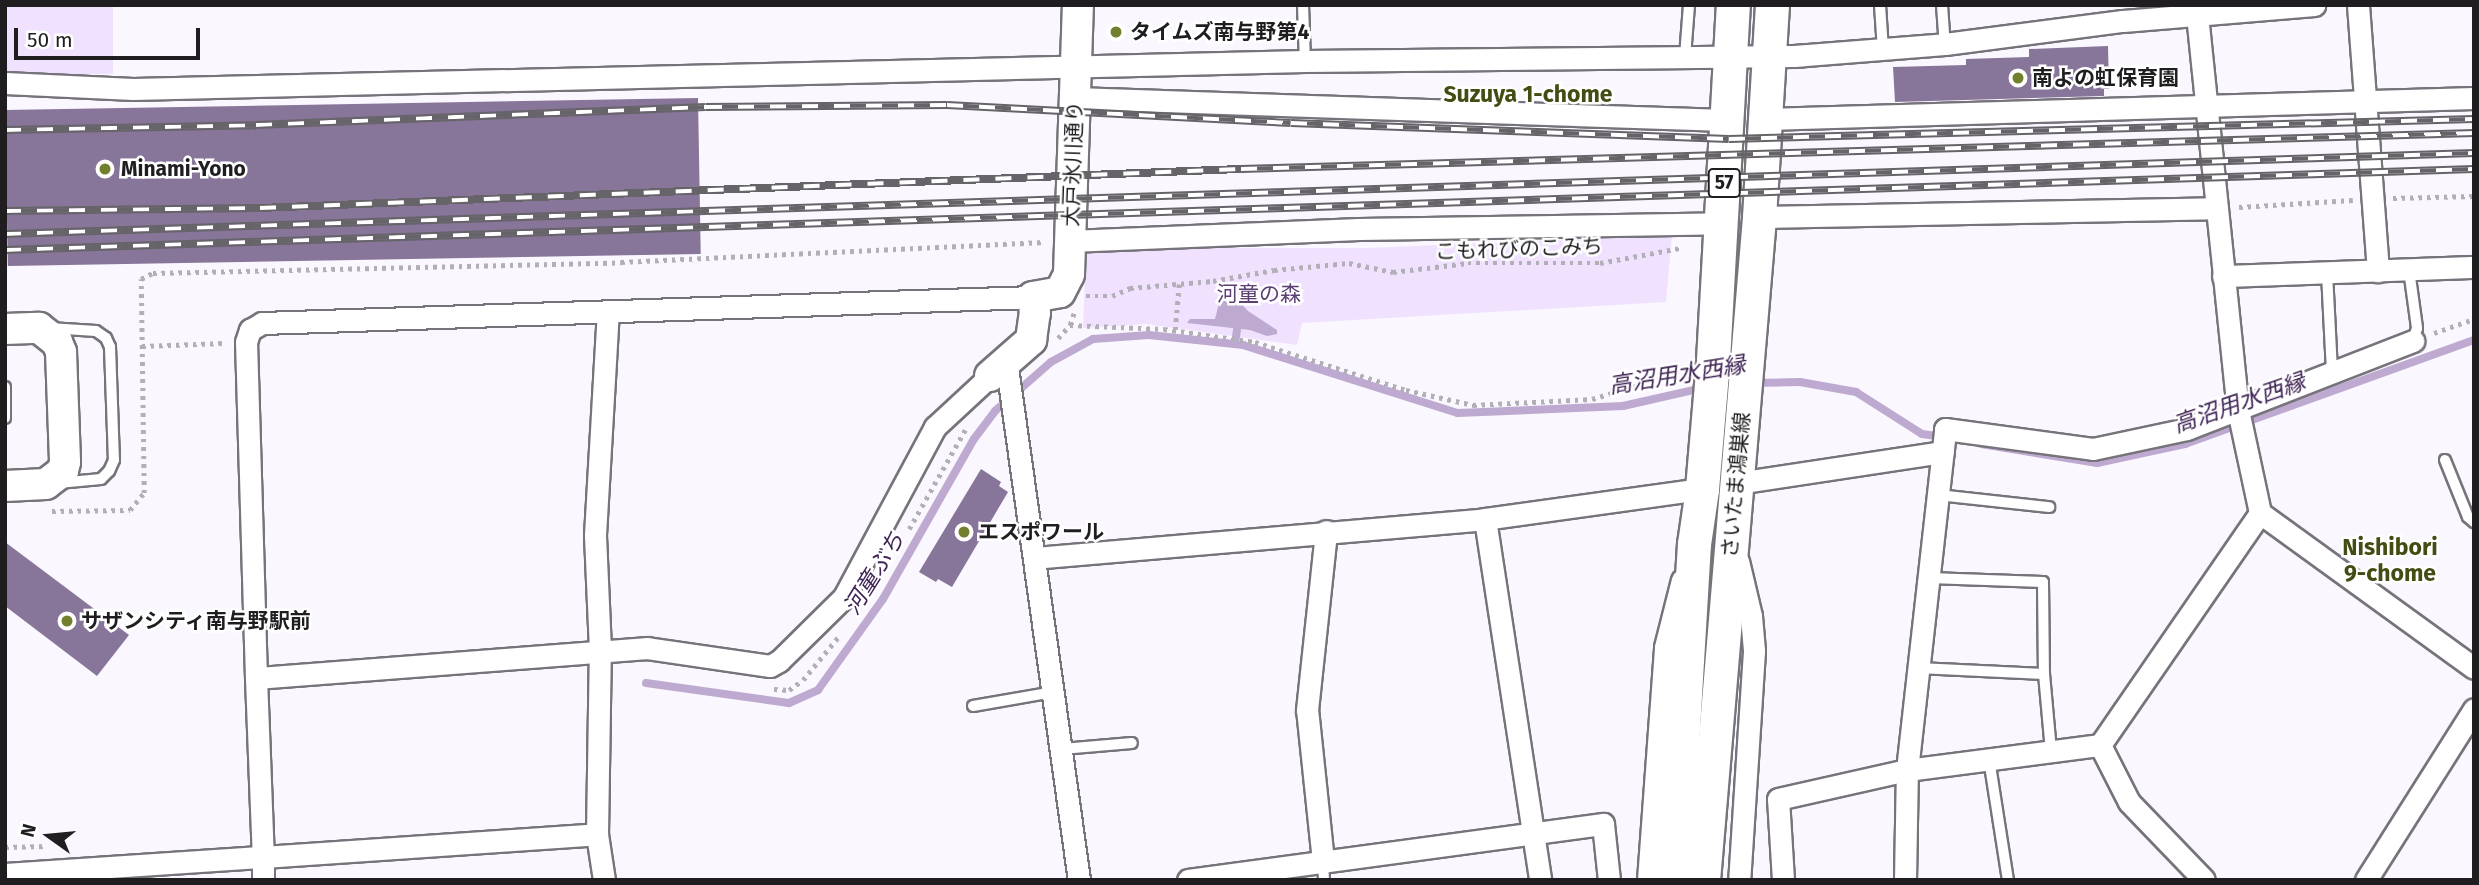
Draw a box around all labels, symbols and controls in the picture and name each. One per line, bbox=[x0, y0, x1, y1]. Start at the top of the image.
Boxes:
scale bar bbox=[18, 14, 203, 58]
place label: タイムズ南与野第4 bbox=[1130, 19, 1310, 45]
marker: タイムズ南与野第4 bbox=[1108, 24, 1124, 40]
text: 50 m bbox=[27, 27, 73, 53]
place label: 南よの虹保育園 bbox=[2032, 65, 2179, 91]
marker: 南よの虹保育園 bbox=[2010, 70, 2026, 86]
district label: Suzuya 1-chome bbox=[1443, 80, 1613, 108]
street label: 大戸氷川通り bbox=[1058, 101, 1088, 227]
place label: Minami-Yono bbox=[121, 156, 246, 182]
marker: Minami-Yono bbox=[95, 159, 115, 179]
road number: 57 bbox=[1706, 168, 1742, 198]
street label: こもれびのこみち bbox=[1435, 233, 1603, 265]
park label: 河童の森 bbox=[1217, 281, 1301, 307]
water label: 高沼用水西縁 bbox=[1607, 351, 1747, 399]
water label: 高沼用水西縁 bbox=[2169, 367, 2309, 439]
street label: さいたま鴻巣線 bbox=[1717, 411, 1755, 559]
place label: エスポワール bbox=[978, 519, 1104, 545]
marker: エスポワール bbox=[956, 524, 972, 540]
water label: 河童ぶち bbox=[838, 527, 910, 619]
district label: Nishibori 9-chome bbox=[2342, 533, 2438, 587]
place label: サザンシティ南与野駅前 bbox=[81, 608, 312, 634]
marker: サザンシティ南与野駅前 bbox=[59, 613, 75, 629]
north arrow bbox=[14, 801, 84, 871]
text: N bbox=[15, 821, 41, 840]

